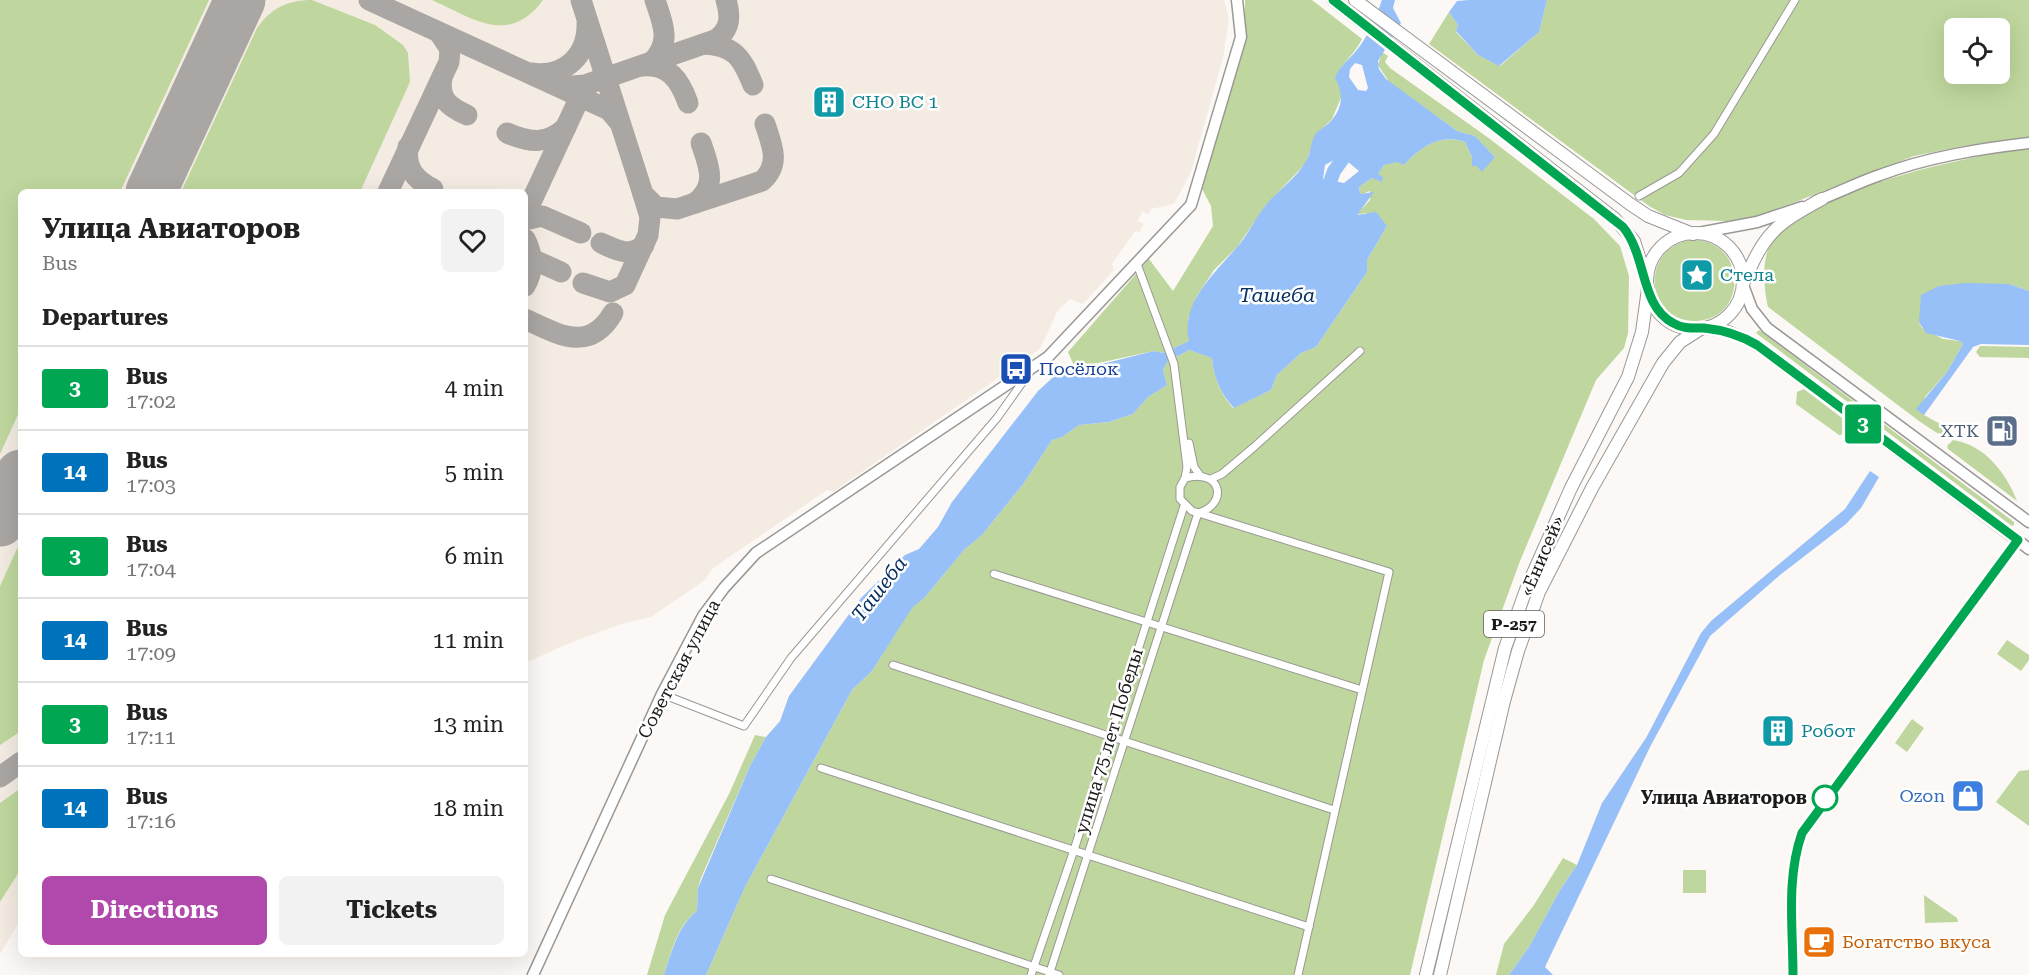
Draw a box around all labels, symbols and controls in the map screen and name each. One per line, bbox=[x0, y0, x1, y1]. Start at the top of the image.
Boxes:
map controls bbox=[1944, 18, 2010, 84]
button: locate bbox=[1944, 18, 2010, 84]
building icon: СНО ВС 1 bbox=[811, 84, 847, 120]
place label: СНО ВС 1 bbox=[852, 91, 938, 112]
button: heart bbox=[441, 209, 504, 272]
text: Улица Авиаторов bbox=[42, 212, 300, 245]
text: Bus bbox=[42, 251, 77, 275]
place icon: Стела bbox=[1679, 257, 1715, 293]
place label: Стела bbox=[1720, 264, 1774, 285]
water label: Ташеба bbox=[1239, 283, 1315, 307]
text: Departures bbox=[42, 305, 168, 330]
bus stop icon: Посёлок bbox=[998, 351, 1034, 387]
place label: Посёлок bbox=[1039, 358, 1119, 379]
text: Bus bbox=[126, 364, 168, 389]
text: 3 bbox=[69, 376, 81, 400]
text: 4 min bbox=[445, 376, 504, 401]
text: 17:02 bbox=[126, 389, 176, 413]
line badge: 3 bbox=[1844, 404, 1882, 444]
text: 3 bbox=[1857, 412, 1869, 436]
fuel station icon: ХТК bbox=[1984, 413, 2020, 449]
place label: ХТК bbox=[1941, 420, 1979, 441]
text: Bus bbox=[126, 448, 168, 473]
text: 14 bbox=[63, 460, 87, 484]
text: 5 min bbox=[445, 460, 504, 485]
text: 17:03 bbox=[126, 473, 176, 497]
street label: «Енисей» bbox=[1515, 512, 1568, 599]
text: Bus bbox=[126, 532, 168, 557]
text: 3 bbox=[69, 544, 81, 568]
text: 6 min bbox=[445, 544, 504, 569]
water label: Ташеба bbox=[846, 552, 912, 626]
text: 17:04 bbox=[126, 557, 176, 581]
street label: Советская улица bbox=[633, 595, 724, 742]
road number: Р-257 bbox=[1484, 611, 1544, 637]
text: Bus bbox=[126, 616, 168, 641]
text: 14 bbox=[63, 628, 87, 652]
text: 11 min bbox=[433, 628, 504, 653]
text: 17:09 bbox=[126, 641, 176, 665]
street label: улица 75 лет Победы bbox=[1070, 645, 1147, 836]
text: Bus bbox=[126, 700, 168, 725]
text: 3 bbox=[69, 712, 81, 736]
text: 13 min bbox=[433, 712, 504, 737]
building icon: Робот bbox=[1760, 713, 1796, 749]
place label: Робот bbox=[1801, 720, 1855, 741]
text: 17:11 bbox=[126, 725, 176, 749]
shop icon: Ozon bbox=[1950, 778, 1986, 814]
text: Bus bbox=[126, 784, 168, 809]
marker: Улица Авиаторов bbox=[1812, 785, 1838, 811]
place label: Ozon bbox=[1900, 785, 1945, 806]
place label: Улица Авиаторов bbox=[1641, 787, 1807, 808]
text: 14 bbox=[63, 796, 87, 820]
text: 18 min bbox=[433, 796, 504, 821]
text: 17:16 bbox=[126, 809, 176, 833]
button: Directions bbox=[42, 876, 267, 945]
button: Tickets bbox=[279, 876, 504, 945]
cafe icon: Богатство вкуса bbox=[1801, 924, 1837, 960]
place label: Богатство вкуса bbox=[1842, 931, 1991, 952]

